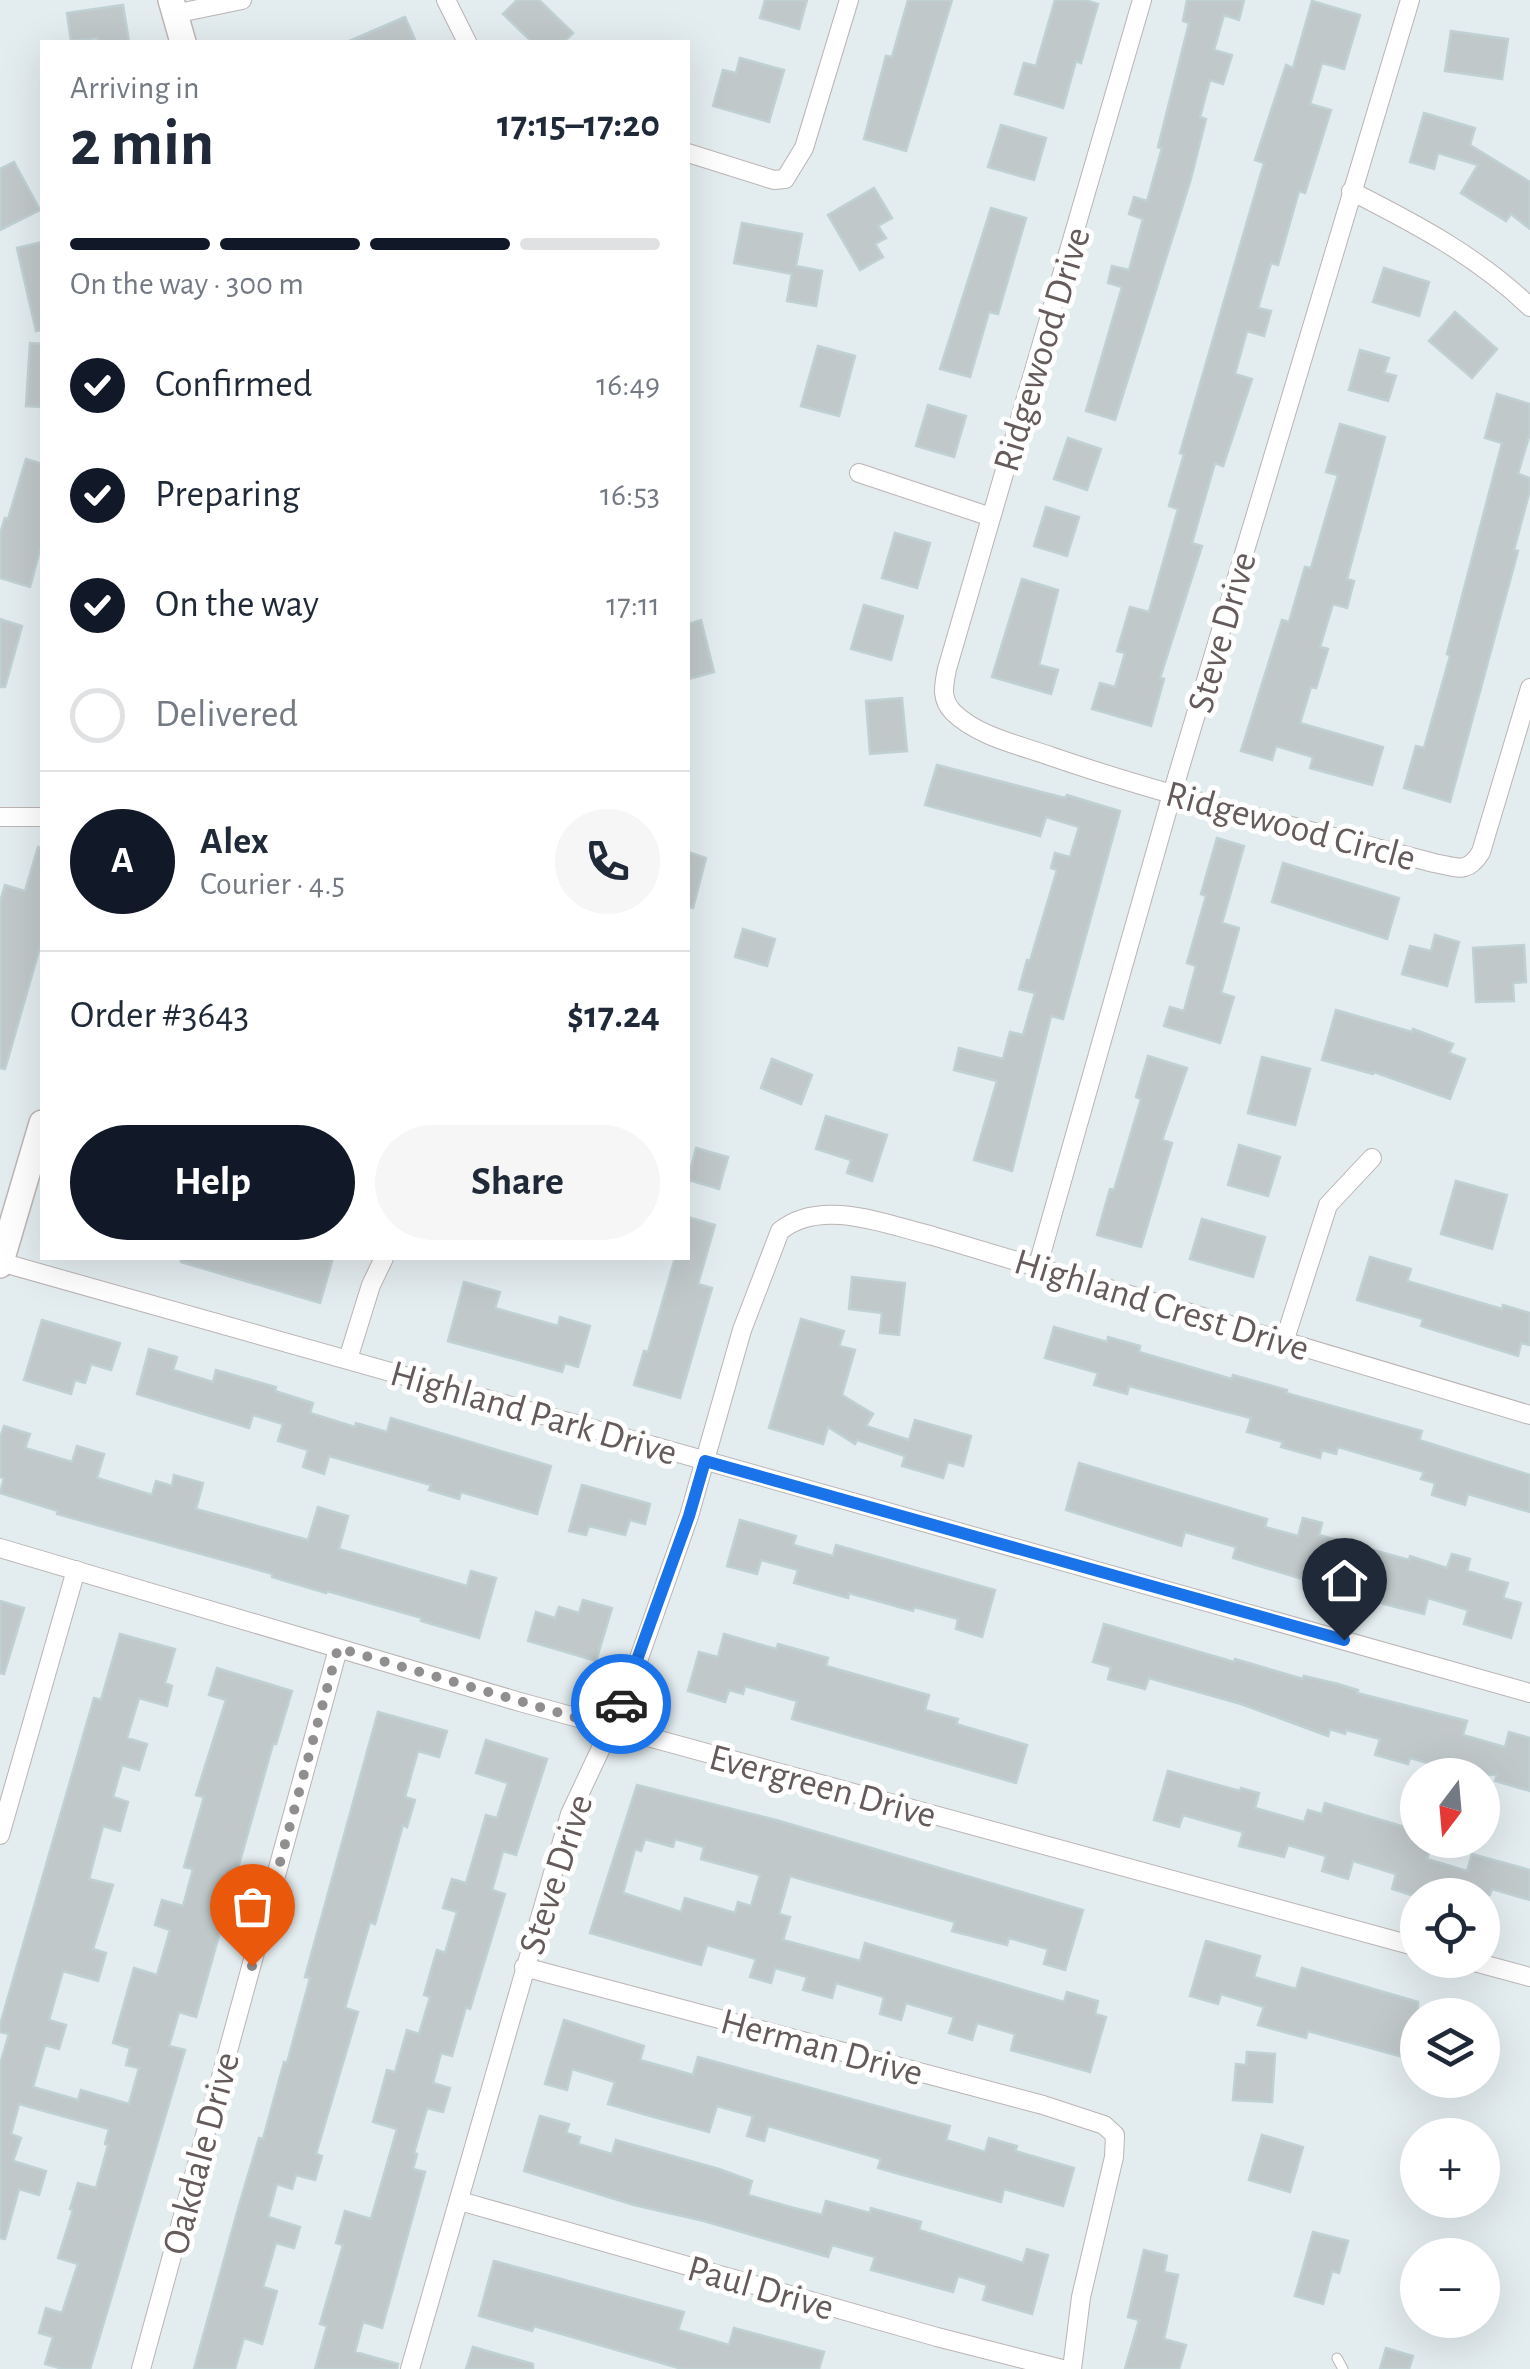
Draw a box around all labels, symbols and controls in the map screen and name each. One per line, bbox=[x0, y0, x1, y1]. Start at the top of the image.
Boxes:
text: Arriving in bbox=[70, 72, 199, 104]
text: 17:15–17:20 bbox=[497, 106, 660, 144]
text: 2 min bbox=[70, 112, 214, 177]
street label: Ridgewood Drive bbox=[988, 223, 1098, 476]
text: On the way · 300 m bbox=[70, 268, 304, 300]
icon: check bbox=[70, 358, 125, 413]
text: Confirmed bbox=[155, 366, 312, 404]
text: 16:49 bbox=[596, 369, 660, 401]
icon: check bbox=[70, 468, 125, 523]
text: Preparing bbox=[155, 476, 300, 514]
text: 16:53 bbox=[600, 479, 660, 511]
street label: Steve Drive bbox=[1182, 548, 1264, 717]
icon: check bbox=[70, 578, 125, 633]
text: On the way bbox=[155, 586, 319, 624]
text: 17:11 bbox=[606, 589, 660, 621]
text: Delivered bbox=[155, 696, 298, 734]
street label: Ridgewood Circle bbox=[1161, 775, 1420, 879]
button: phone bbox=[555, 809, 660, 914]
text: Alex bbox=[200, 823, 269, 861]
text: A bbox=[111, 842, 134, 880]
text: Courier · 4.5 bbox=[200, 868, 345, 900]
text: Order #3643 bbox=[70, 997, 249, 1035]
text: $17.24 bbox=[567, 997, 660, 1035]
button: Help bbox=[70, 1125, 355, 1240]
button: Share bbox=[375, 1125, 660, 1240]
street label: Highland Crest Drive bbox=[1010, 1243, 1313, 1369]
street label: Highland Park Drive bbox=[386, 1355, 681, 1473]
pin bbox=[1302, 1538, 1387, 1641]
icon: home bbox=[1317, 1553, 1372, 1608]
courier bbox=[571, 1654, 671, 1754]
icon: car bbox=[594, 1677, 649, 1732]
street label: Evergreen Drive bbox=[705, 1738, 940, 1835]
north arrow bbox=[1400, 1758, 1500, 1858]
map controls bbox=[1400, 1758, 1500, 2338]
street label: Steve Drive bbox=[513, 1790, 601, 1959]
pin bbox=[210, 1864, 295, 1967]
button: locate bbox=[1400, 1878, 1500, 1978]
icon: bag bbox=[225, 1879, 280, 1934]
button: layers bbox=[1400, 1998, 1500, 2098]
street label: Herman Drive bbox=[716, 2003, 927, 2093]
street label: Oakdale Drive bbox=[157, 2048, 247, 2259]
button: + bbox=[1400, 2118, 1500, 2218]
button: − bbox=[1400, 2238, 1500, 2338]
street label: Paul Drive bbox=[683, 2250, 838, 2328]

